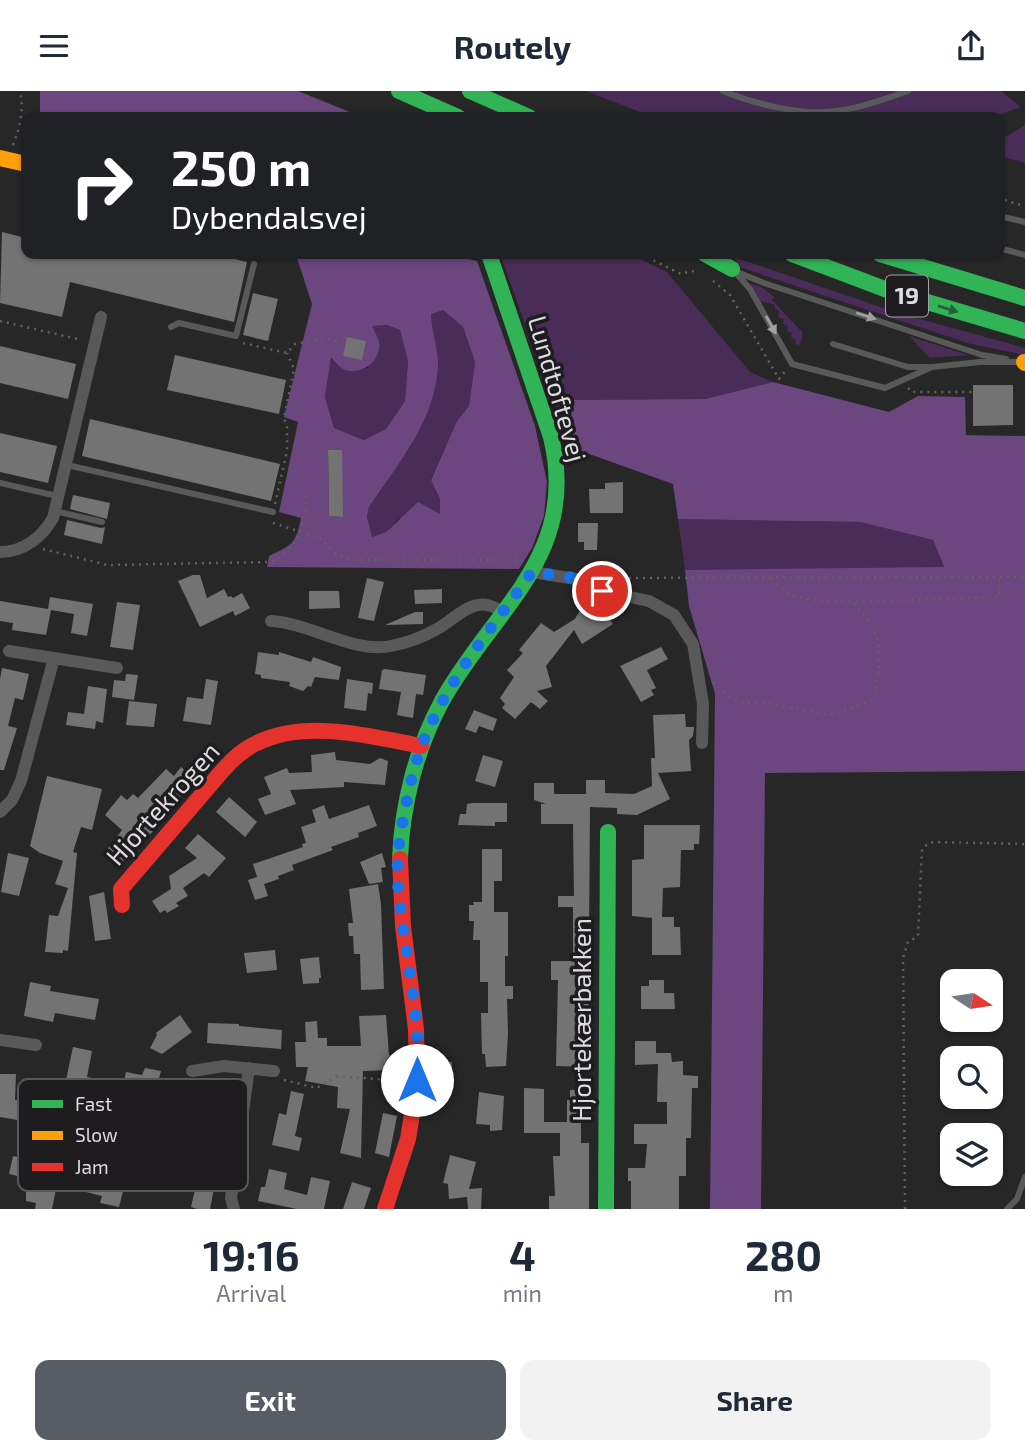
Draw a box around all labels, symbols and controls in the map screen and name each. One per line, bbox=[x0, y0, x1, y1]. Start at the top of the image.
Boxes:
icon: menu bbox=[35, 27, 73, 65]
text: Routely bbox=[454, 27, 571, 65]
icon: share bbox=[952, 27, 990, 65]
text: 250 m bbox=[171, 137, 311, 196]
icon: right bbox=[56, 140, 147, 231]
text: Dybendalsvej bbox=[171, 197, 367, 235]
road number: 19 bbox=[886, 275, 928, 317]
one-way arrow bbox=[938, 304, 959, 314]
street label: Lundtoftevej bbox=[523, 312, 594, 465]
one-way arrow bbox=[855, 312, 876, 322]
one-way arrow bbox=[764, 316, 777, 335]
pin bbox=[572, 561, 632, 621]
icon: arrive bbox=[583, 572, 621, 610]
street label: Hjortekrogen bbox=[99, 735, 225, 871]
street label: Hjortekærbakken bbox=[565, 918, 596, 1122]
north arrow bbox=[940, 969, 1003, 1033]
map controls bbox=[940, 969, 1003, 1186]
position arrow bbox=[380, 1043, 454, 1117]
button: search bbox=[940, 1046, 1003, 1109]
legend bbox=[18, 1079, 248, 1191]
text: Fast bbox=[75, 1092, 112, 1115]
text: Slow bbox=[75, 1123, 118, 1146]
button: layers bbox=[940, 1123, 1003, 1186]
text: Jam bbox=[75, 1155, 109, 1178]
text: 19:16 bbox=[203, 1229, 300, 1279]
text: 4 bbox=[509, 1229, 536, 1279]
text: 280 bbox=[745, 1229, 822, 1279]
text: Arrival bbox=[216, 1279, 286, 1307]
text: min bbox=[503, 1279, 542, 1307]
text: m bbox=[773, 1279, 793, 1307]
button: Exit bbox=[35, 1360, 506, 1440]
button: Share bbox=[520, 1360, 990, 1440]

